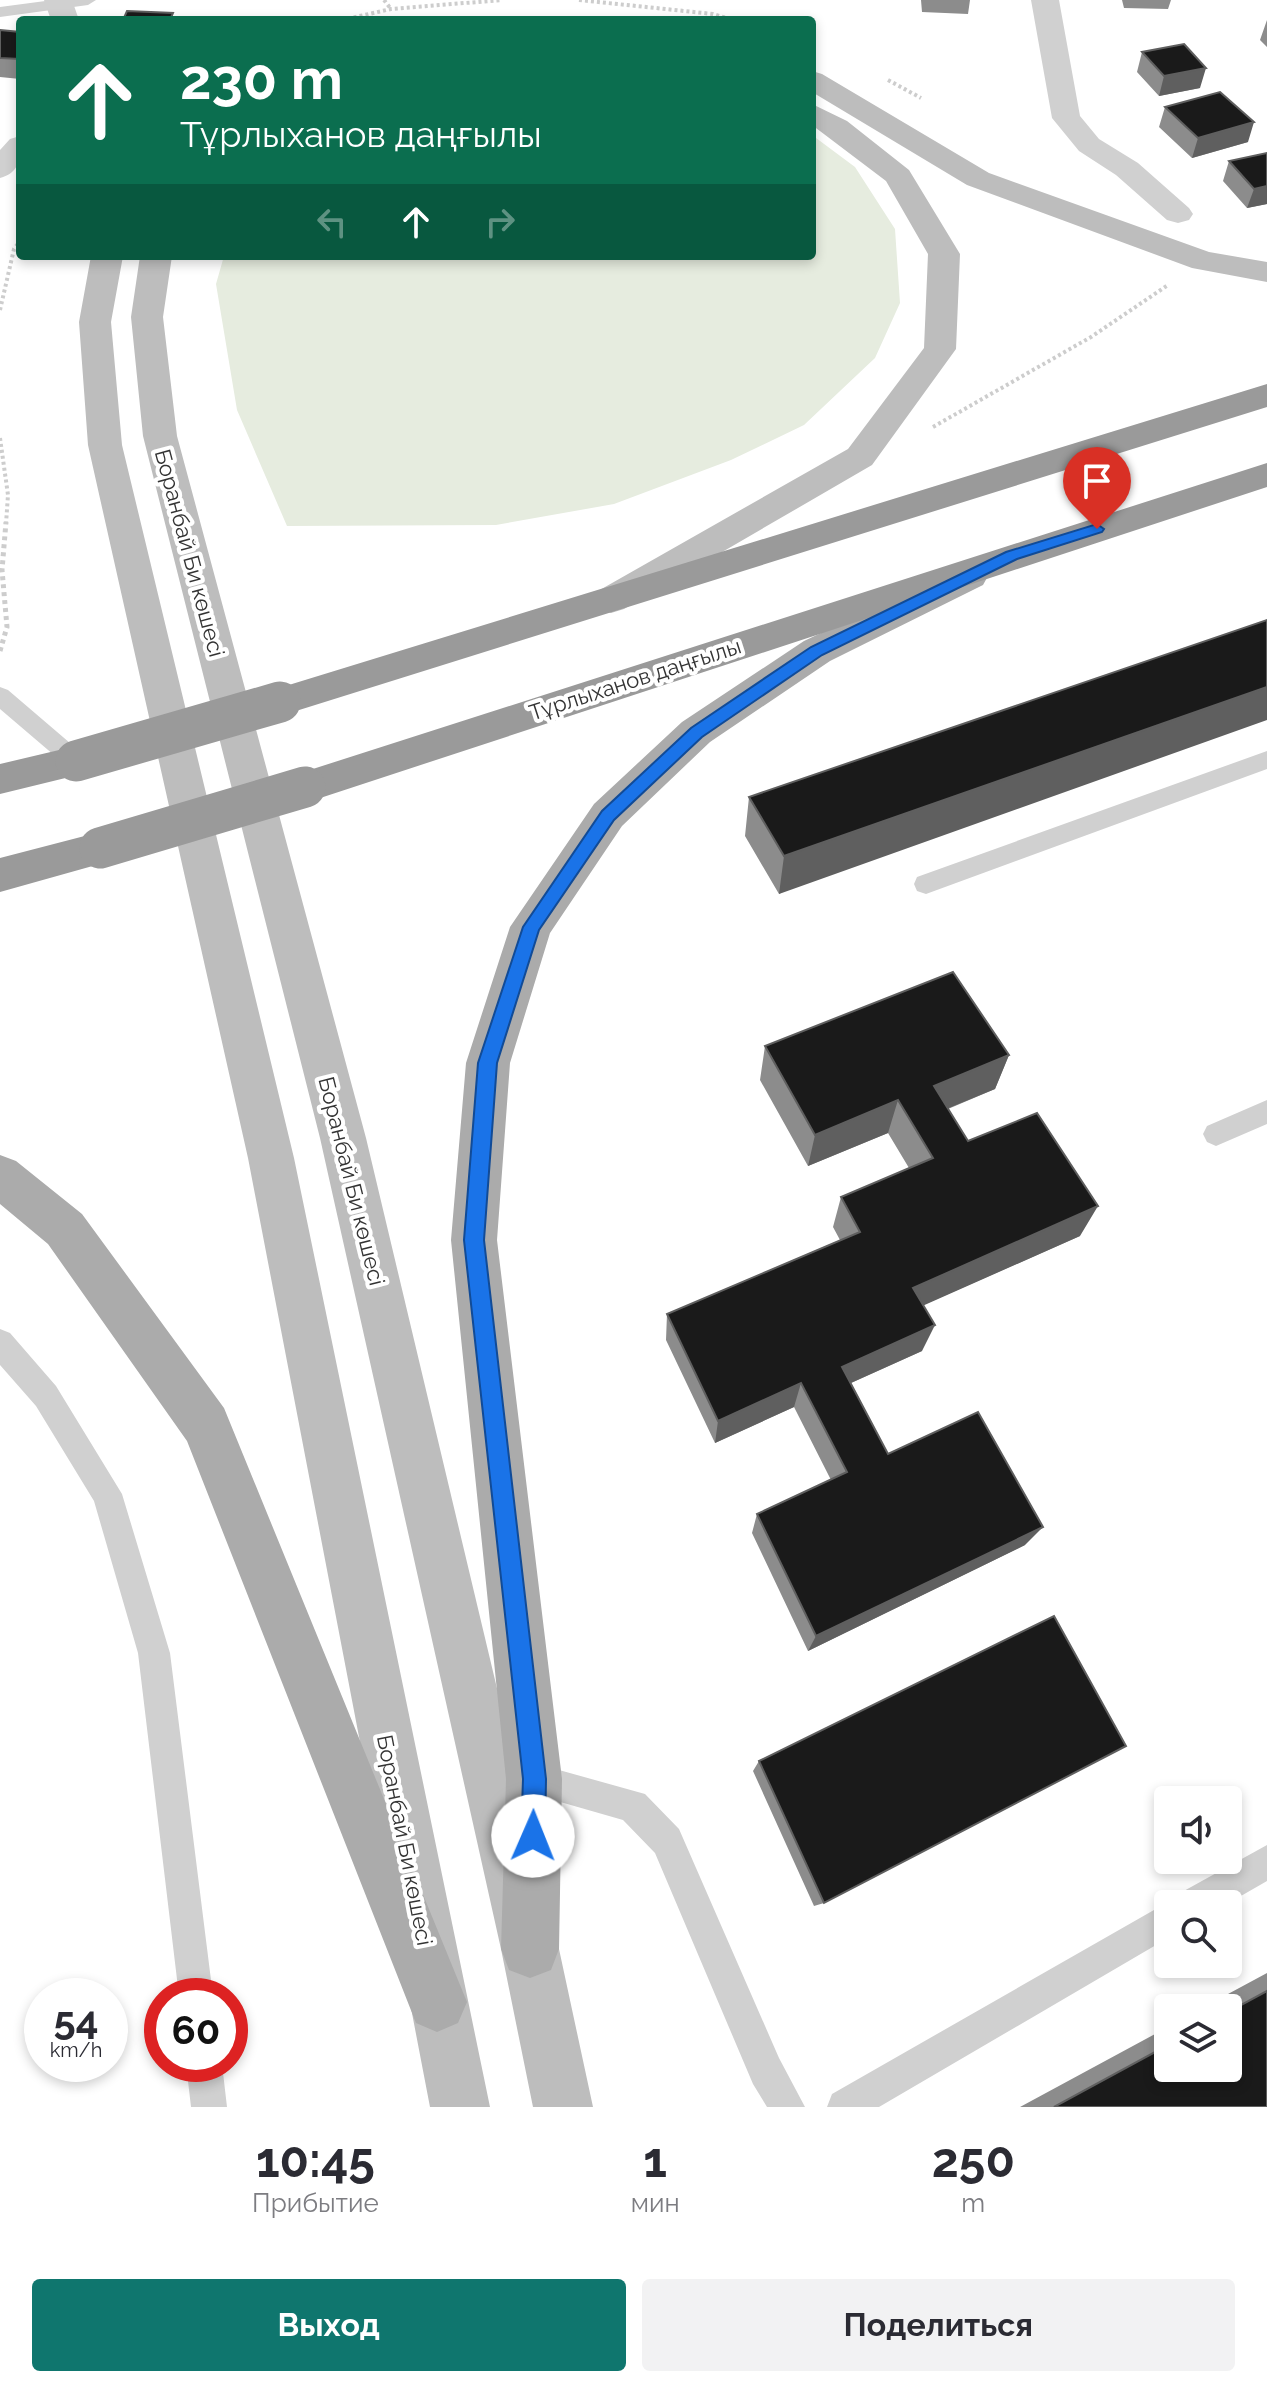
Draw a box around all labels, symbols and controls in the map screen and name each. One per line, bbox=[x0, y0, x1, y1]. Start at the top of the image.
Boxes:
text: 230 m bbox=[180, 46, 343, 112]
icon: ahead bbox=[48, 48, 152, 152]
text: Тұрлыханов даңғылы bbox=[180, 113, 542, 155]
icon: left bbox=[310, 200, 354, 244]
icon: ahead bbox=[394, 200, 438, 244]
icon: right bbox=[478, 200, 522, 244]
street label: Боранбай Би көшесі bbox=[150, 446, 230, 660]
pin bbox=[1063, 447, 1131, 529]
icon: arrive bbox=[1075, 459, 1119, 503]
street label: Тұрлыханов даңғылы bbox=[526, 632, 744, 726]
street label: Боранбай Би көшесі bbox=[313, 1074, 391, 1288]
street label: Боранбай Би көшесі bbox=[372, 1732, 438, 1948]
map controls bbox=[1154, 1786, 1242, 2082]
button: sound bbox=[1154, 1786, 1242, 1874]
position arrow bbox=[491, 1794, 575, 1878]
button: search bbox=[1154, 1890, 1242, 1978]
speed limit sign: 60 bbox=[144, 1978, 248, 2082]
button: layers bbox=[1154, 1994, 1242, 2082]
text: 54 bbox=[53, 1996, 98, 2043]
text: km/h bbox=[50, 2038, 102, 2062]
text: 10:45 bbox=[256, 2132, 375, 2188]
text: 1 bbox=[643, 2132, 667, 2188]
text: 250 bbox=[932, 2132, 1015, 2188]
text: Прибытие bbox=[252, 2188, 379, 2218]
text: мин bbox=[631, 2188, 680, 2218]
text: m bbox=[961, 2188, 985, 2218]
button: Выход bbox=[32, 2279, 626, 2371]
button: Поделиться bbox=[642, 2279, 1235, 2371]

